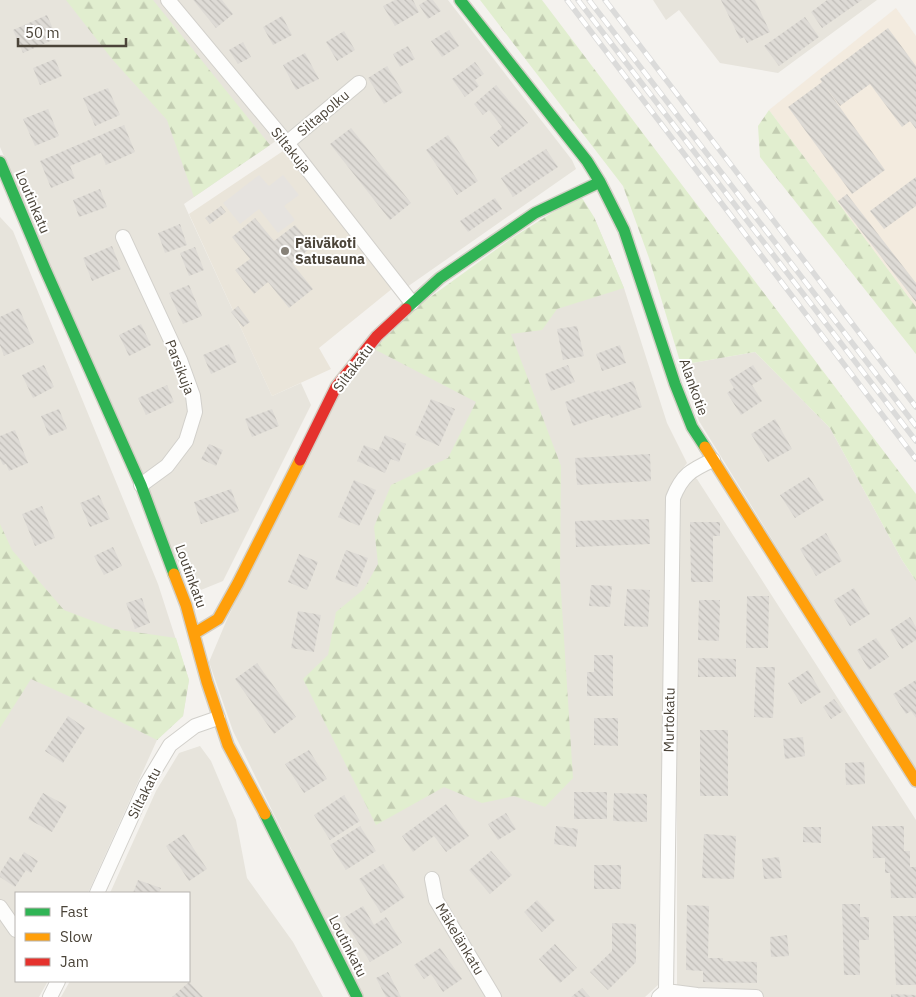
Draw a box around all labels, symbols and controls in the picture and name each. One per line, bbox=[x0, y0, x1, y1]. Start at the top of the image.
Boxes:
scale bar bbox=[18, 15, 125, 47]
text: 50 m bbox=[25, 23, 60, 42]
street label: Siltapolku bbox=[293, 86, 353, 140]
street label: Siltakuja bbox=[267, 123, 315, 177]
street label: Loutinkatu bbox=[12, 168, 54, 236]
place label: Päiväkoti Satusauna bbox=[295, 234, 365, 268]
marker: Päiväkoti Satusauna bbox=[279, 245, 291, 257]
street label: Parsikuja bbox=[161, 337, 199, 398]
street label: Siltakatu bbox=[329, 340, 377, 396]
street label: Alankotie bbox=[675, 356, 713, 418]
street label: Loutinkatu bbox=[171, 542, 211, 610]
street label: Murtokatu bbox=[659, 687, 679, 753]
street label: Siltakatu bbox=[123, 764, 165, 822]
legend bbox=[15, 892, 190, 982]
street label: Mäkelänkatu bbox=[432, 900, 488, 978]
text: Fast bbox=[60, 902, 88, 921]
street label: Loutinkatu bbox=[325, 912, 371, 980]
text: Slow bbox=[60, 927, 93, 946]
text: Jam bbox=[60, 952, 89, 971]

